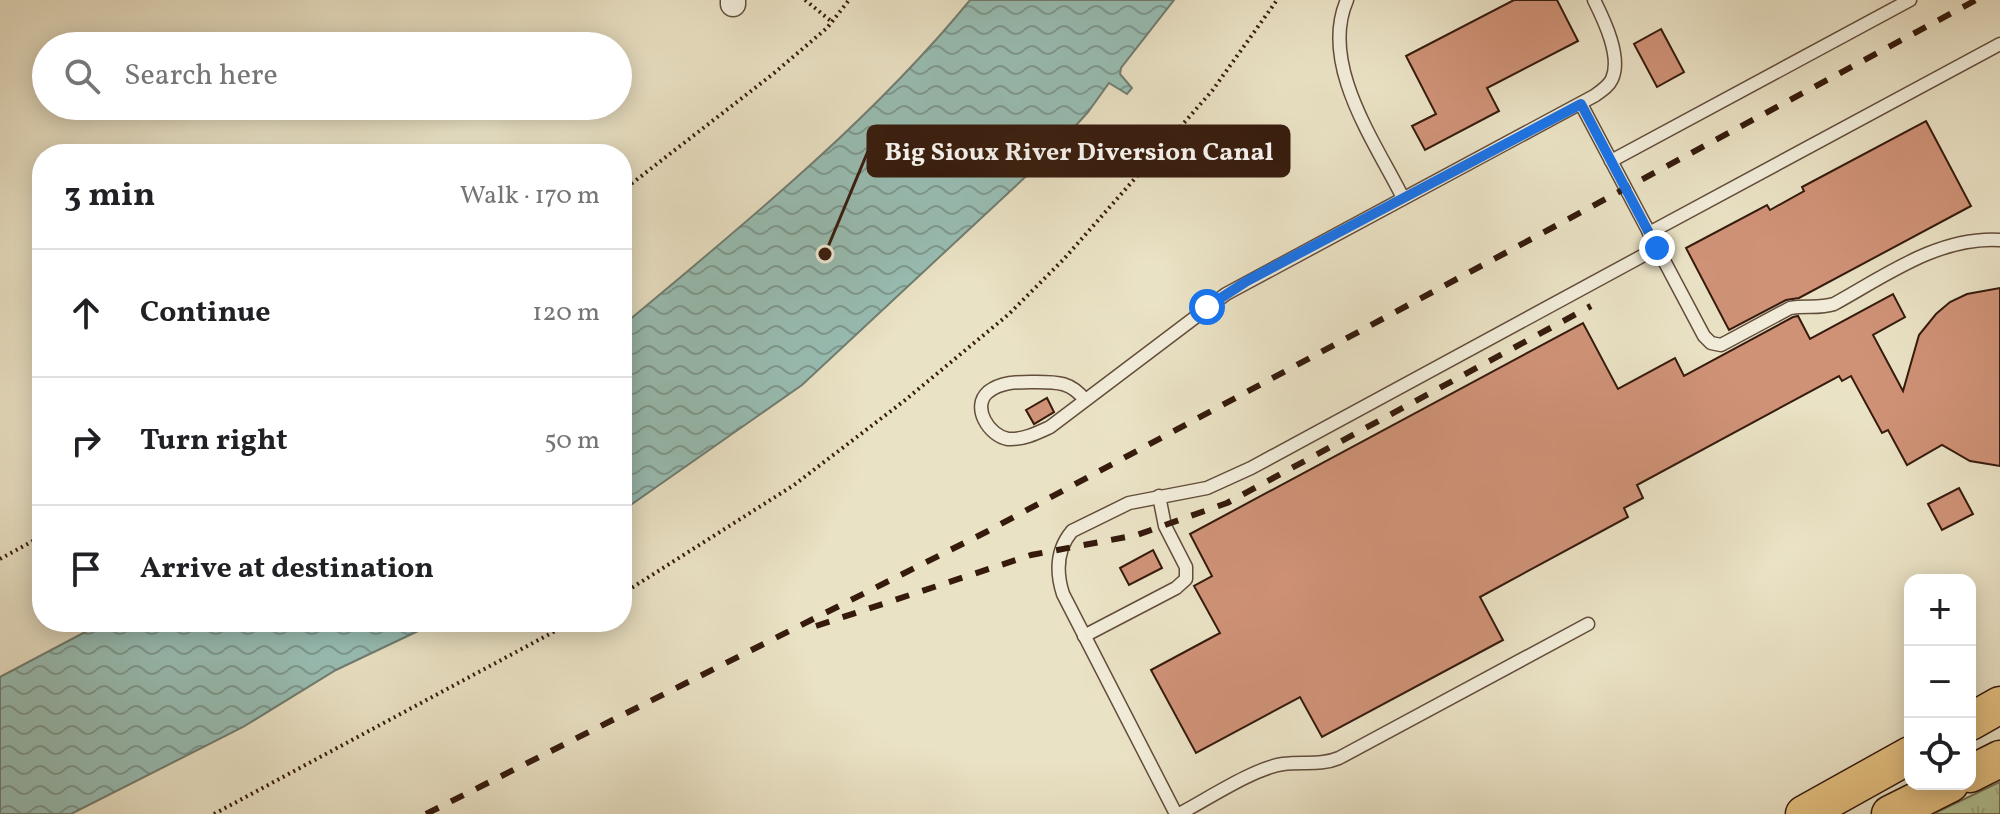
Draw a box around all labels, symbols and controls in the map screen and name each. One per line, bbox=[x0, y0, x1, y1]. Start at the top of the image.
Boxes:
search box bbox=[32, 32, 632, 120]
icon: search bbox=[60, 54, 104, 98]
text: Search here bbox=[124, 55, 278, 97]
callout: Big Sioux River Diversion Canal bbox=[868, 126, 1289, 176]
text: Big Sioux River Diversion Canal bbox=[884, 135, 1274, 171]
text: 3 min bbox=[64, 173, 155, 220]
text: Walk · 170 m bbox=[460, 178, 600, 214]
route end bbox=[1639, 230, 1675, 266]
route start bbox=[1189, 289, 1225, 325]
icon: ahead bbox=[64, 291, 108, 335]
text: Continue bbox=[140, 292, 271, 334]
text: 120 m bbox=[532, 295, 600, 331]
icon: right bbox=[64, 419, 108, 463]
text: Turn right bbox=[140, 420, 288, 462]
text: 50 m bbox=[544, 423, 600, 459]
icon: arrive bbox=[64, 547, 108, 591]
text: Arrive at destination bbox=[140, 548, 434, 590]
map controls bbox=[1904, 574, 1976, 790]
button: + bbox=[1904, 574, 1976, 646]
button: − bbox=[1904, 646, 1976, 718]
button: locate bbox=[1904, 718, 1976, 790]

